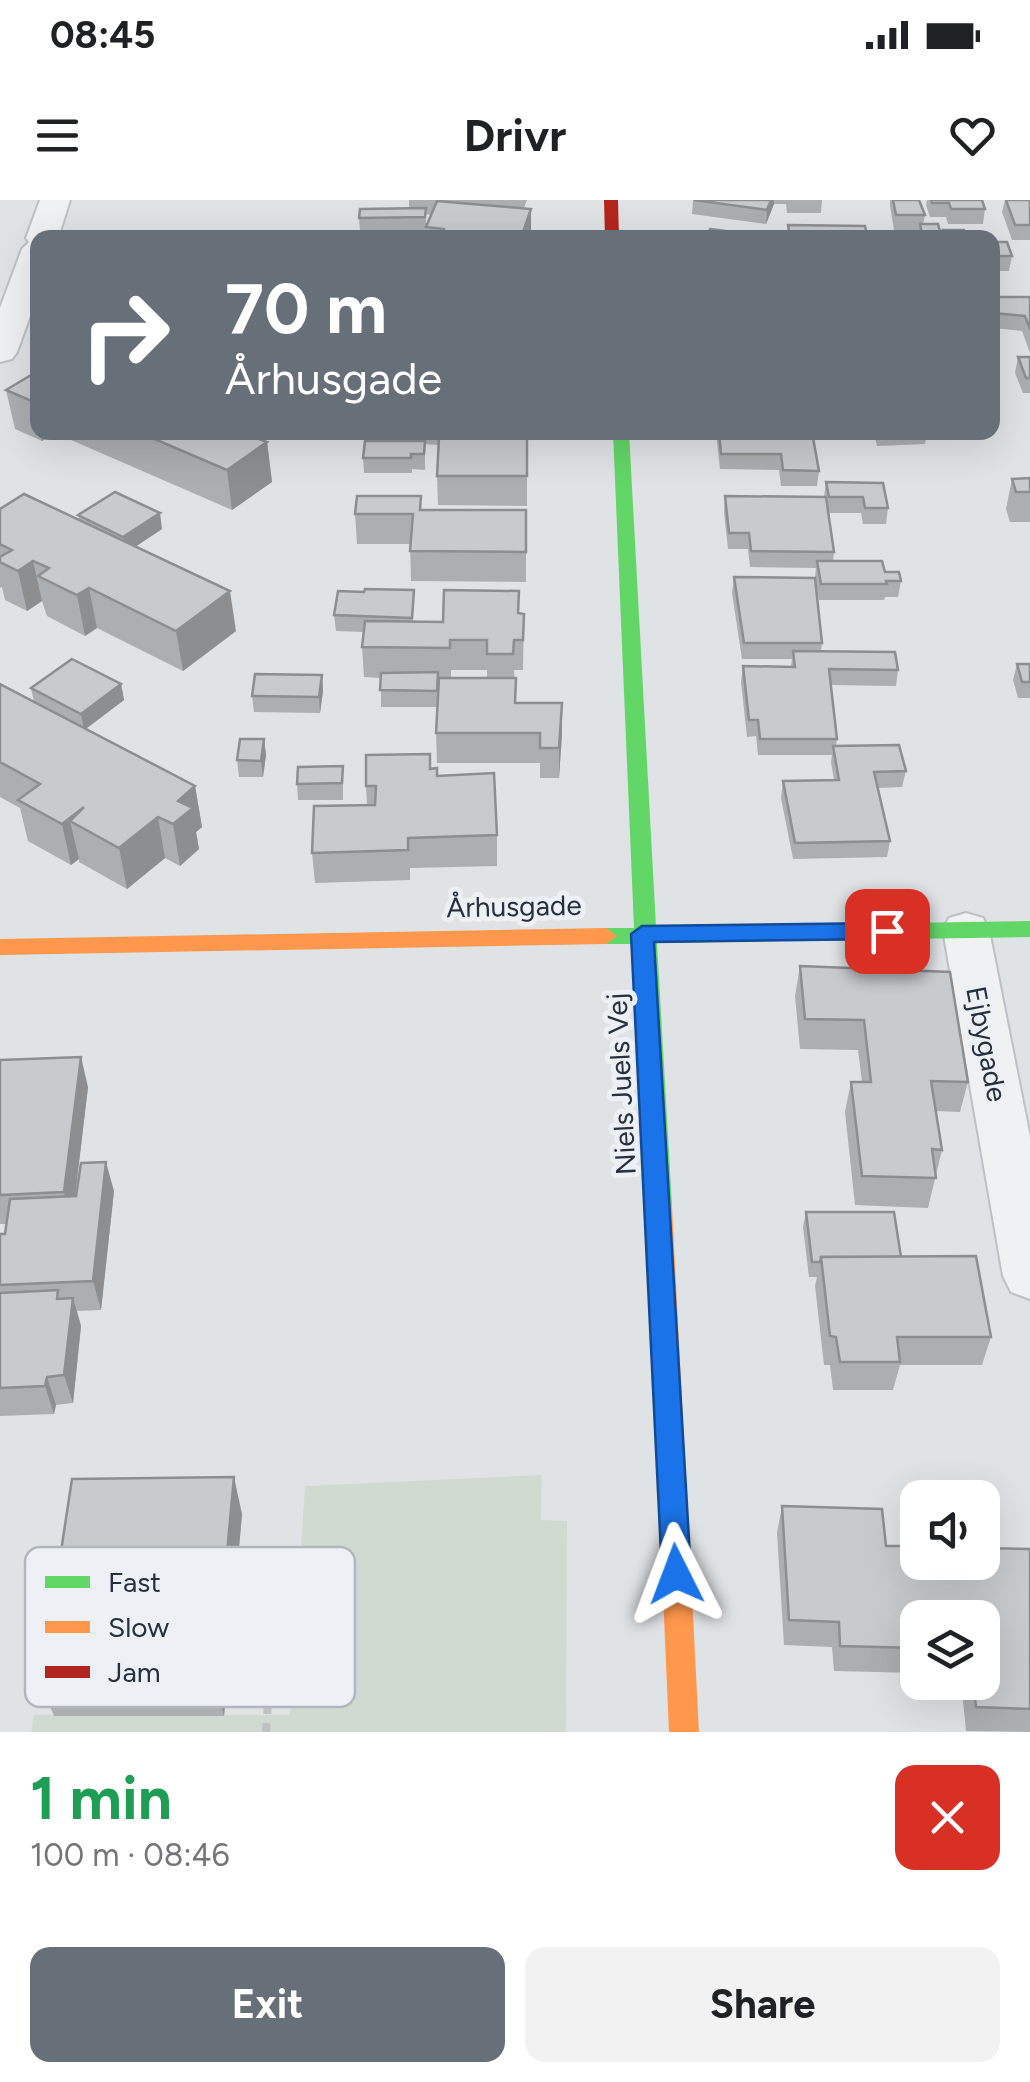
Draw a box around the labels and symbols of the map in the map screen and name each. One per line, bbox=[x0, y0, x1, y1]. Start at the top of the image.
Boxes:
street label: Århusgade bbox=[446, 888, 582, 924]
pin bbox=[845, 889, 930, 974]
street label: Ejbygade bbox=[959, 983, 1015, 1105]
street label: Niels Juels Vej bbox=[599, 992, 643, 1176]
position arrow bbox=[624, 1522, 728, 1626]
legend bbox=[25, 1547, 355, 1707]
text: Fast bbox=[108, 1565, 161, 1599]
text: Slow bbox=[108, 1610, 169, 1644]
text: Jam bbox=[108, 1655, 161, 1689]

